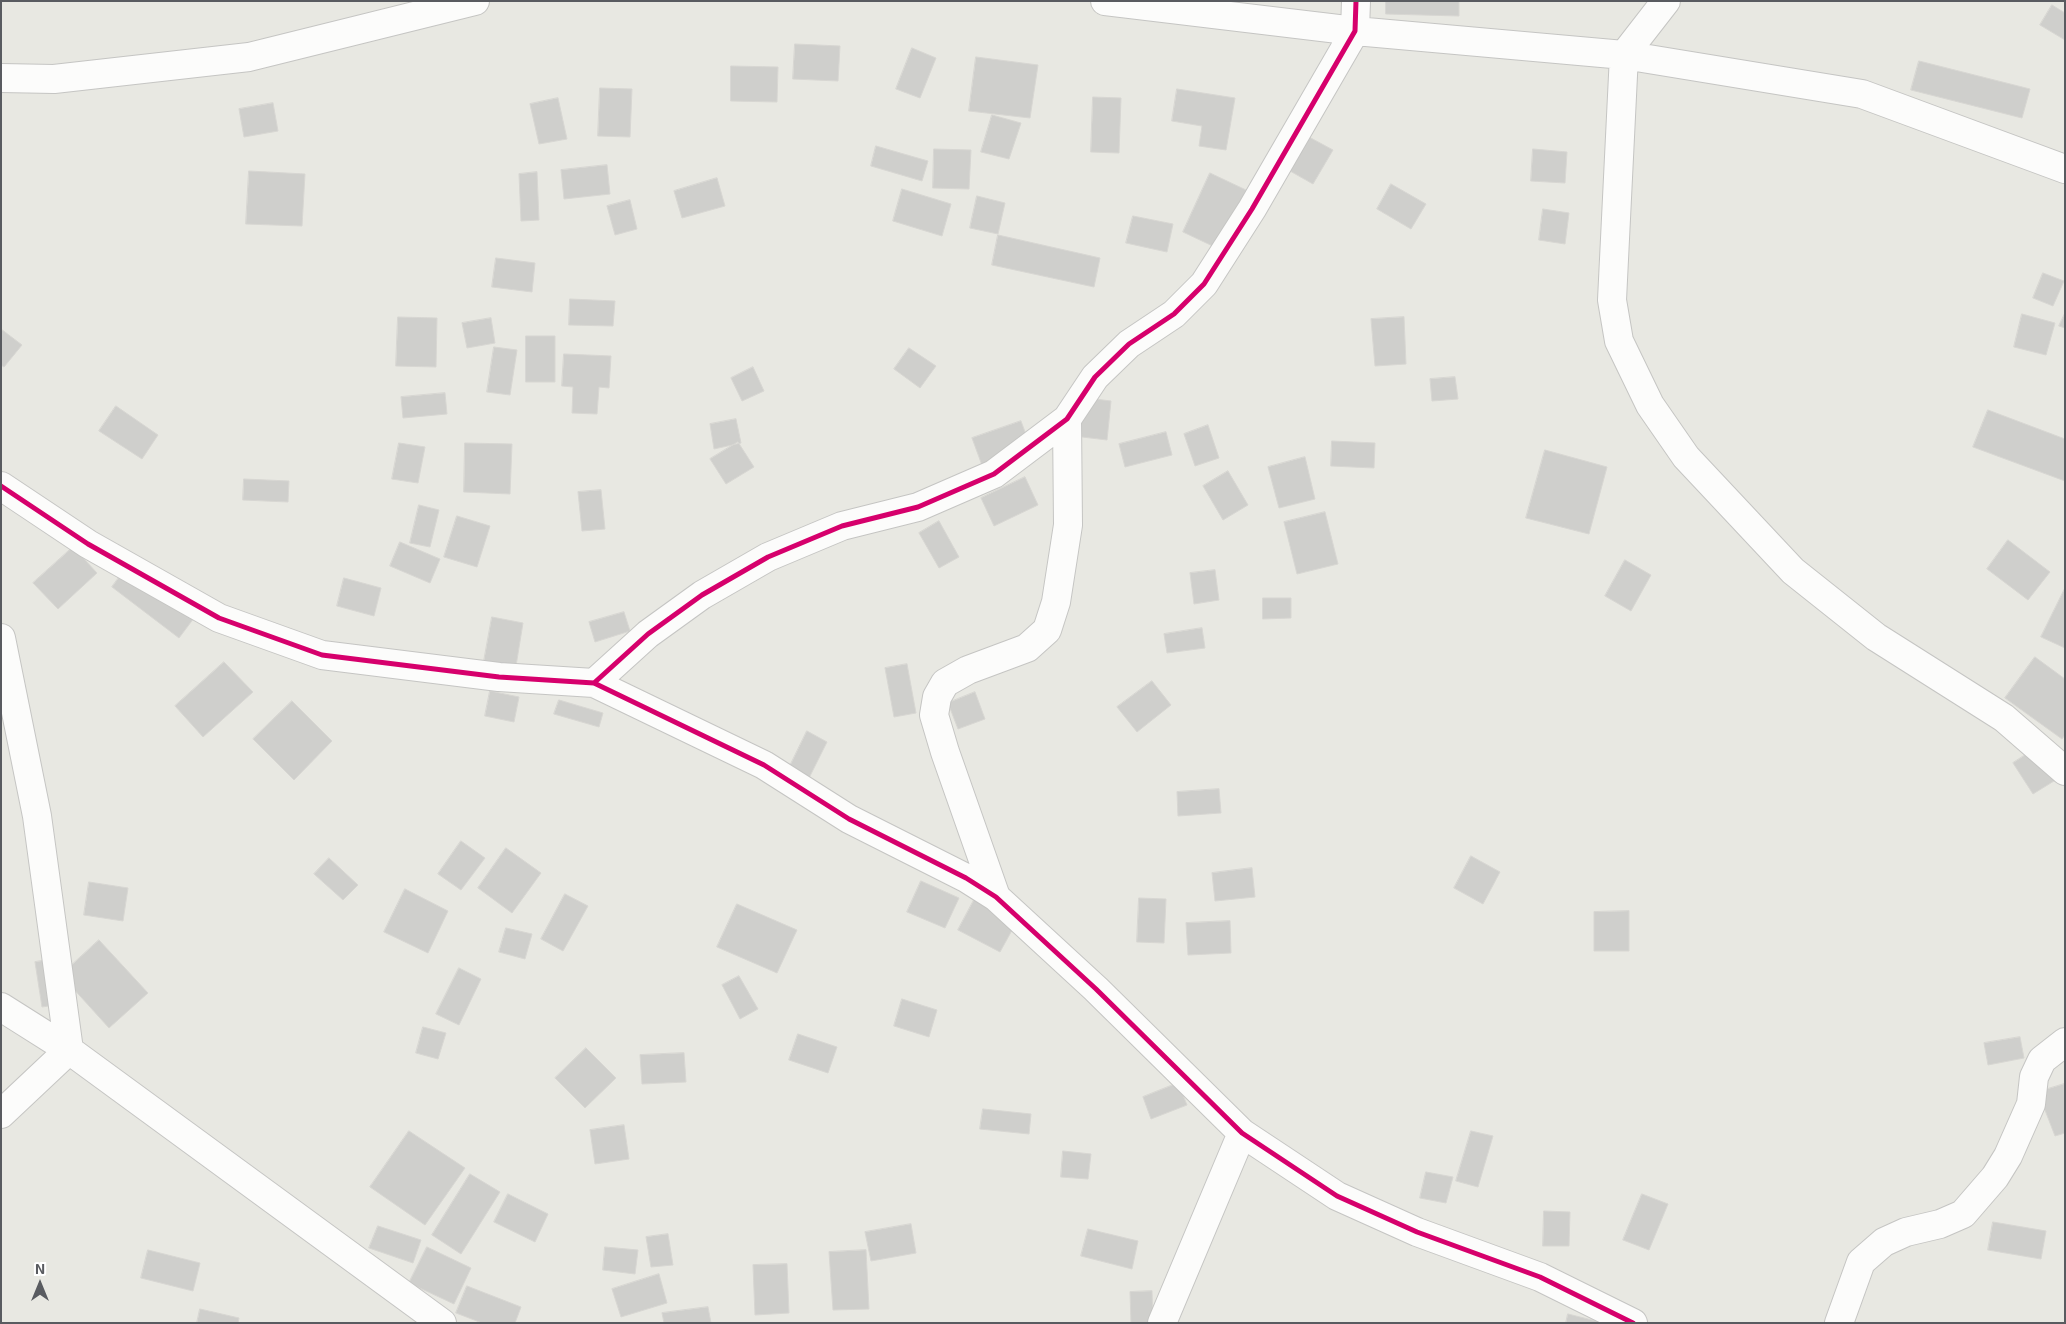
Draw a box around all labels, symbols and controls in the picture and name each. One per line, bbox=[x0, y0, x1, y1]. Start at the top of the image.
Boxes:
north arrow bbox=[15, 1259, 65, 1309]
text: N bbox=[35, 1260, 45, 1277]

